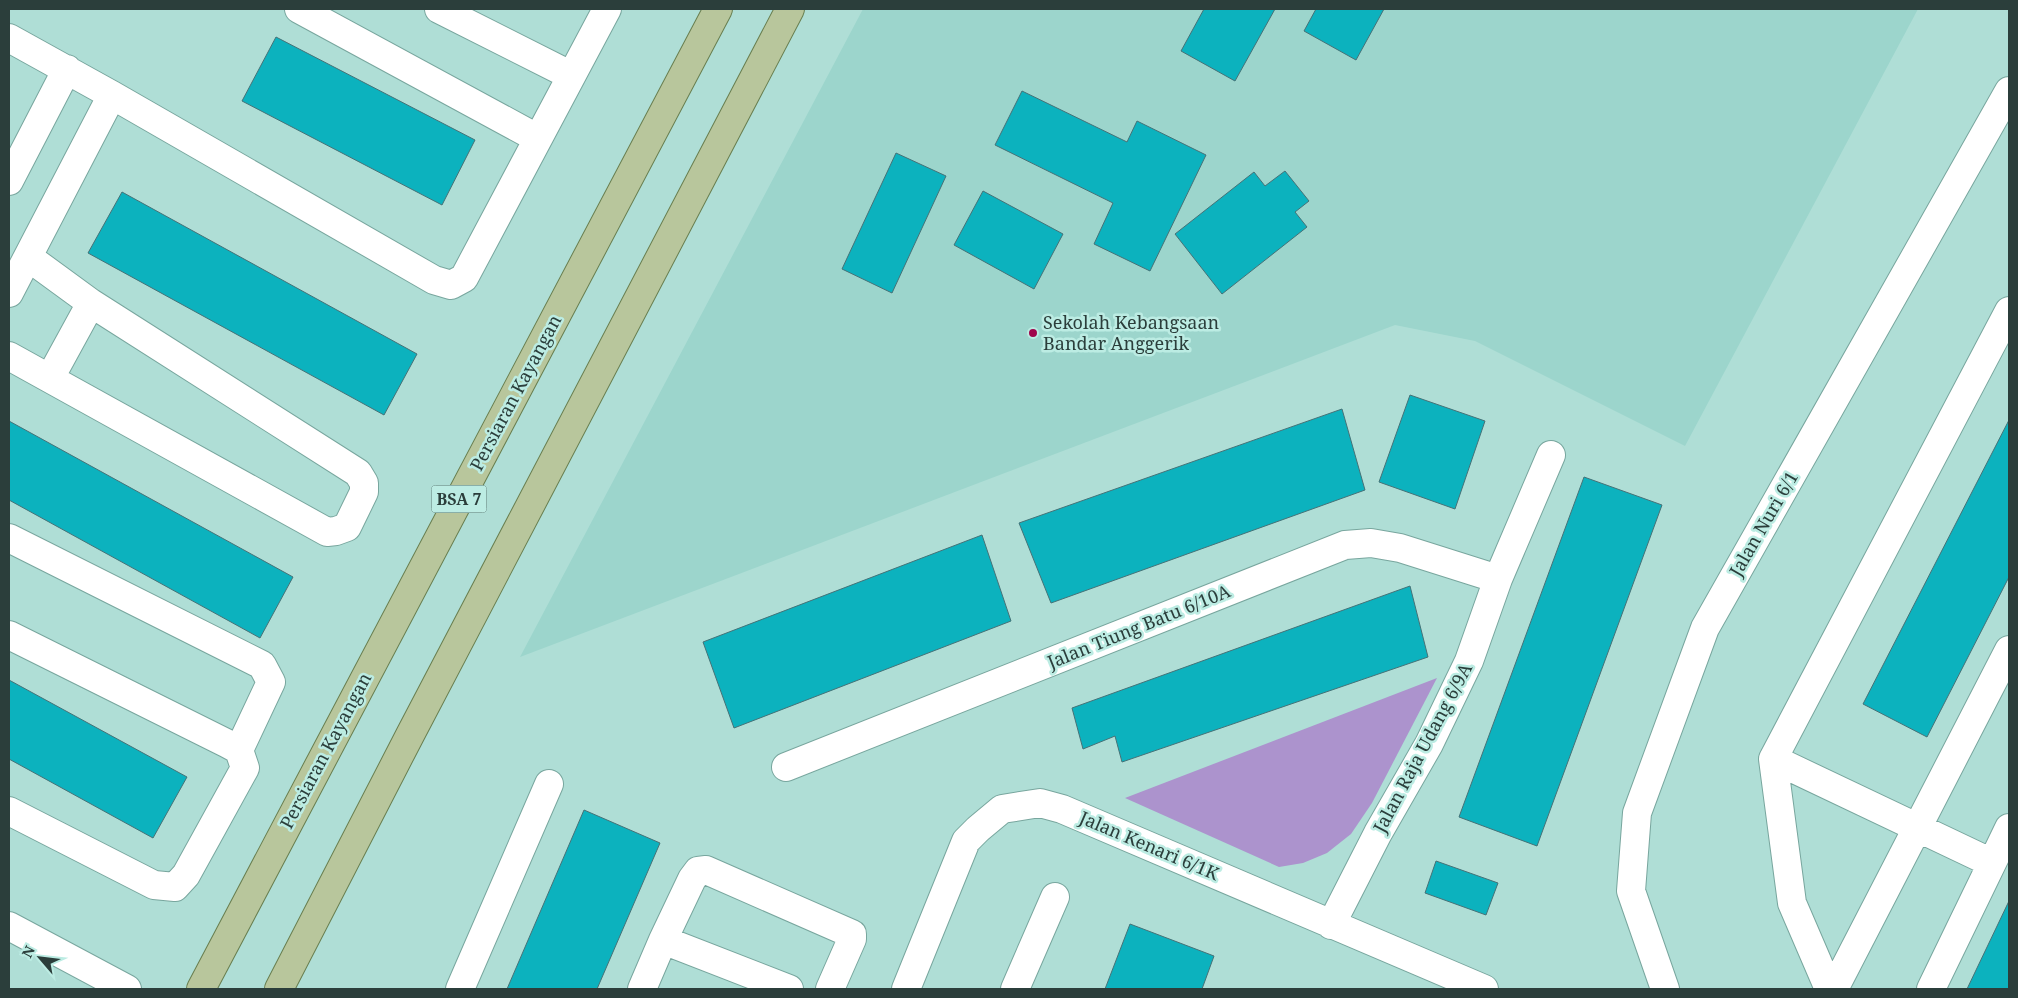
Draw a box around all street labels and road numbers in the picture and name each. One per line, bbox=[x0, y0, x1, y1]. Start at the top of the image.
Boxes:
street label: Persiaran Kayangan bbox=[464, 310, 567, 475]
street label: Jalan Nuri 6/1 bbox=[1723, 466, 1803, 581]
road number: BSA 7 bbox=[432, 486, 486, 512]
street label: Jalan Tiung Batu 6/10A bbox=[1043, 578, 1234, 674]
street label: Jalan Raja Udang 6/9A bbox=[1367, 658, 1477, 837]
street label: Persiaran Kayangan bbox=[274, 668, 377, 833]
street label: Jalan Kenari 6/1K bbox=[1075, 805, 1223, 885]

